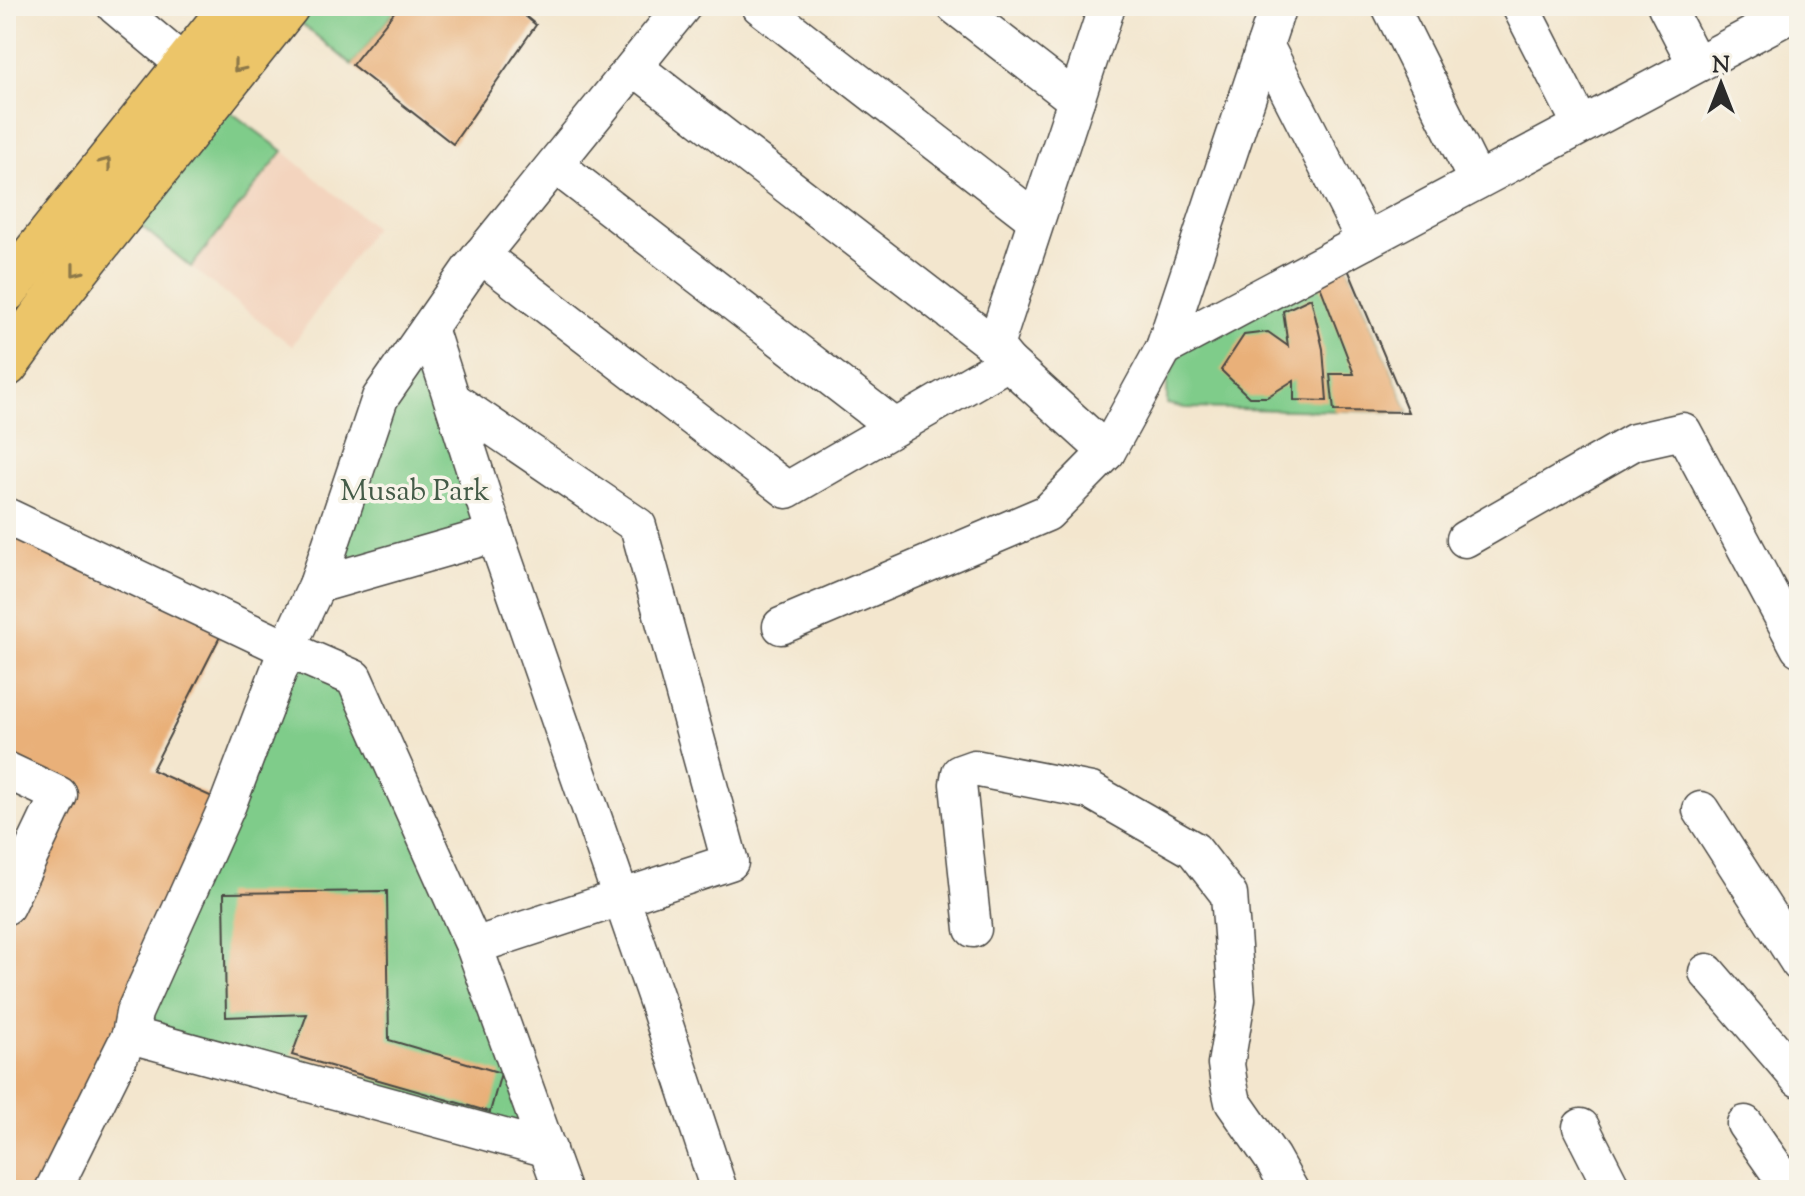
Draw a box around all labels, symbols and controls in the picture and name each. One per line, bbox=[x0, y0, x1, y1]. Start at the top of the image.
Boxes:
north arrow bbox=[1681, 44, 1761, 124]
text: N bbox=[1712, 51, 1730, 83]
one-way arrow bbox=[233, 58, 247, 73]
one-way arrow bbox=[97, 157, 111, 172]
one-way arrow bbox=[72, 262, 86, 277]
park label: Musab Park bbox=[340, 471, 490, 514]

